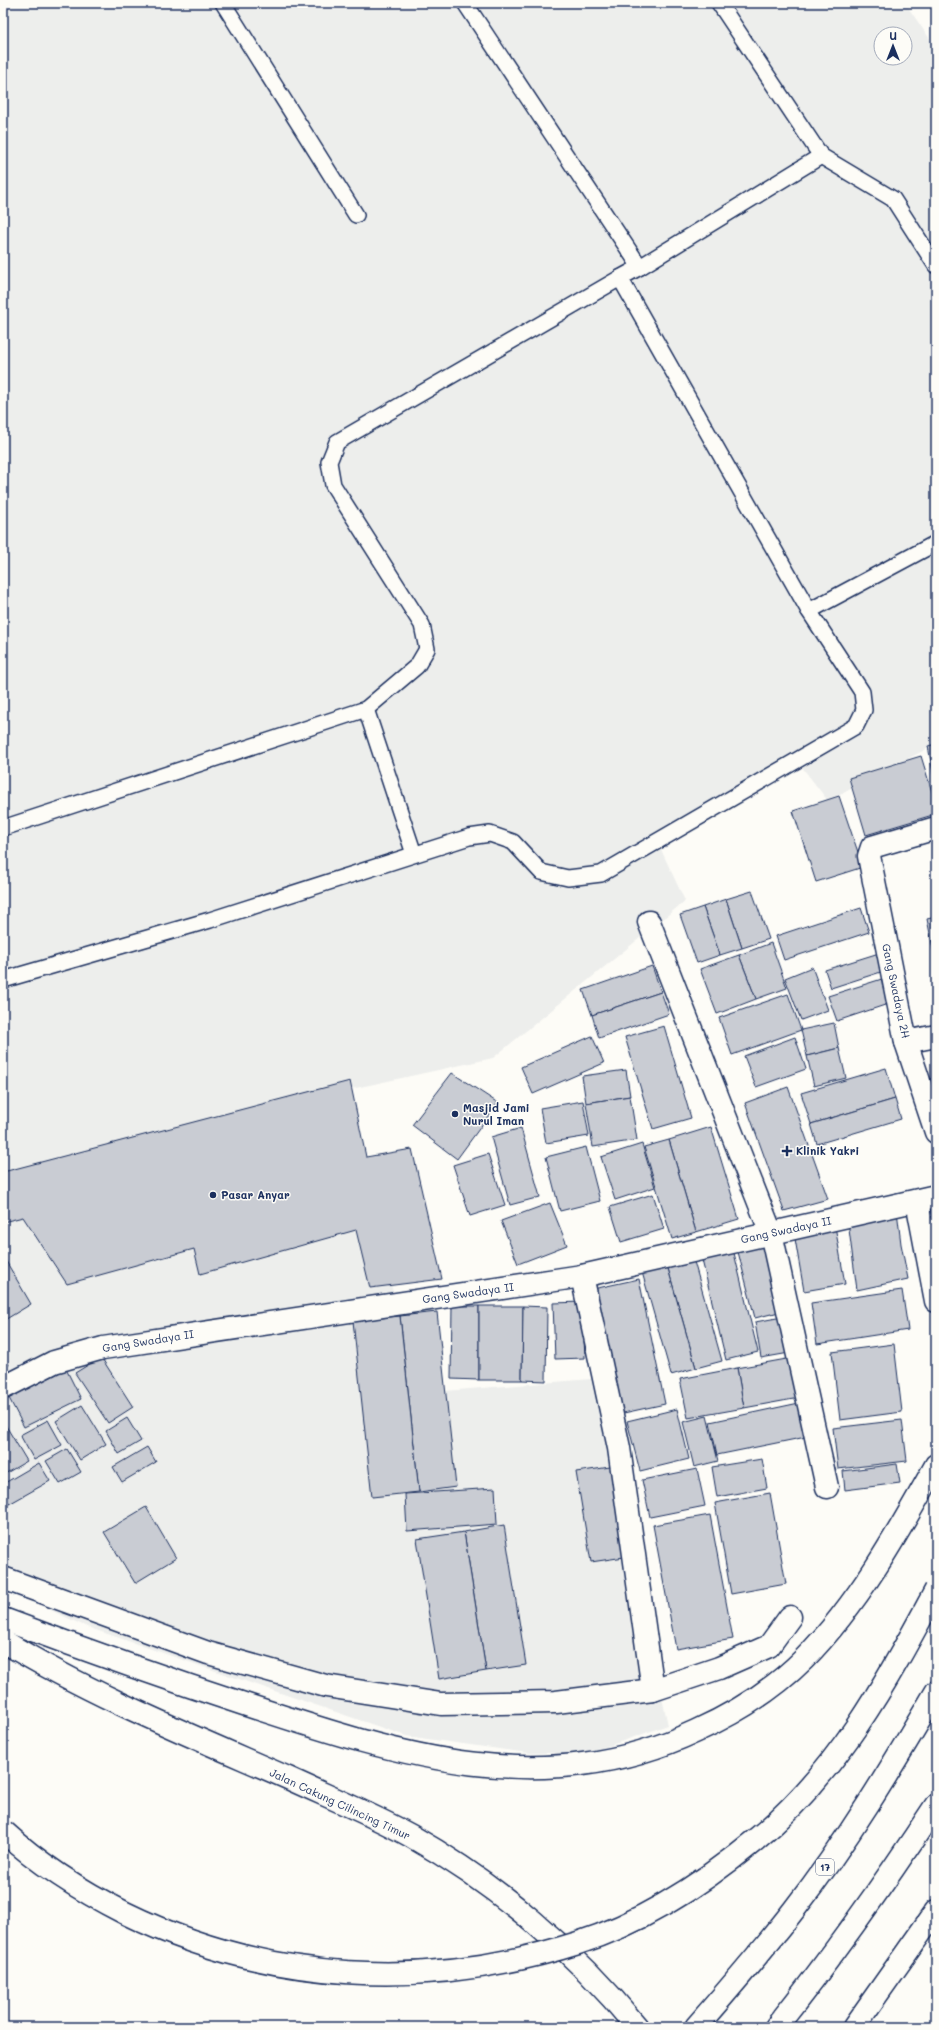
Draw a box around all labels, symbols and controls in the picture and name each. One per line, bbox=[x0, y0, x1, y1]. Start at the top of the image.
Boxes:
north arrow bbox=[873, 26, 913, 66]
text: U bbox=[889, 28, 897, 43]
street label: Gang Swadaya 2H bbox=[879, 942, 914, 1040]
place label: Masjid Jami Nurul Iman bbox=[463, 1100, 529, 1128]
marker: Masjid Jami Nurul Iman bbox=[450, 1109, 460, 1119]
place label: Klinik Yakri bbox=[796, 1143, 859, 1158]
marker: Klinik Yakri bbox=[781, 1145, 793, 1157]
place label: Pasar Anyar bbox=[221, 1187, 290, 1202]
marker: Pasar Anyar bbox=[208, 1190, 218, 1200]
street label: Gang Swadaya II bbox=[739, 1213, 833, 1246]
street label: Gang Swadaya II bbox=[421, 1279, 515, 1306]
street label: Gang Swadaya II bbox=[101, 1326, 195, 1355]
street label: Jalan Cakung Cilincing Timur bbox=[267, 1764, 413, 1843]
road number: 17 bbox=[816, 1859, 834, 1875]

